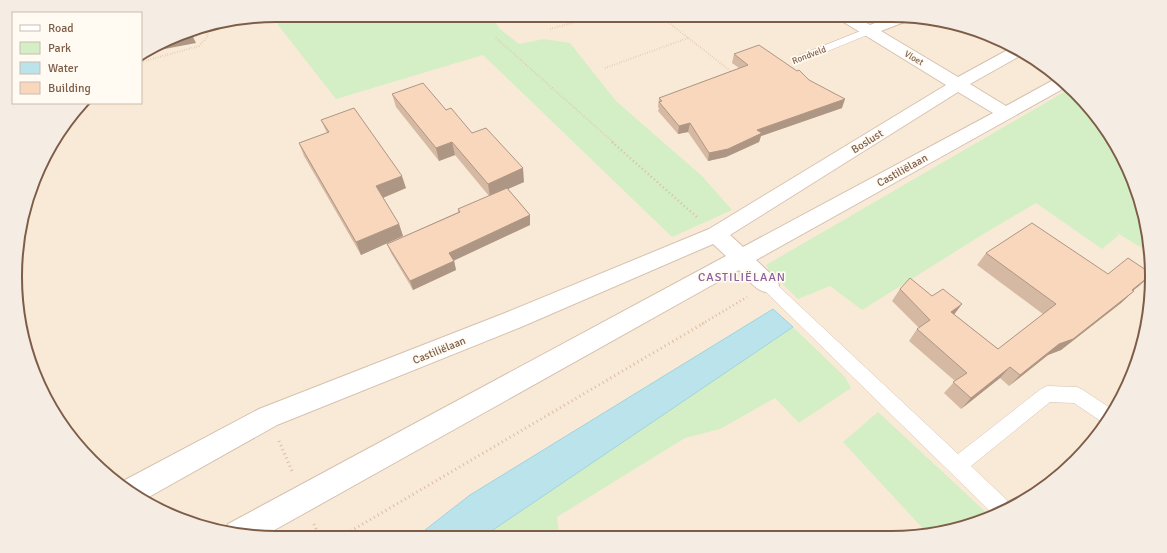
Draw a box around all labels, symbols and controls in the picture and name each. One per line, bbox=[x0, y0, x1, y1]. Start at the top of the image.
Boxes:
legend bbox=[12, 12, 142, 104]
text: Road bbox=[48, 21, 74, 36]
text: Park bbox=[48, 41, 71, 56]
street label: Rondveld bbox=[791, 44, 828, 67]
street label: Vloet bbox=[902, 49, 925, 68]
text: Water bbox=[48, 61, 79, 76]
text: Building bbox=[48, 81, 91, 96]
street label: Boslust bbox=[849, 127, 886, 156]
street label: Castiliëlaan bbox=[875, 151, 930, 190]
district label: CASTILIËLAAN bbox=[698, 270, 786, 285]
street label: Castiliëlaan bbox=[411, 334, 468, 367]

